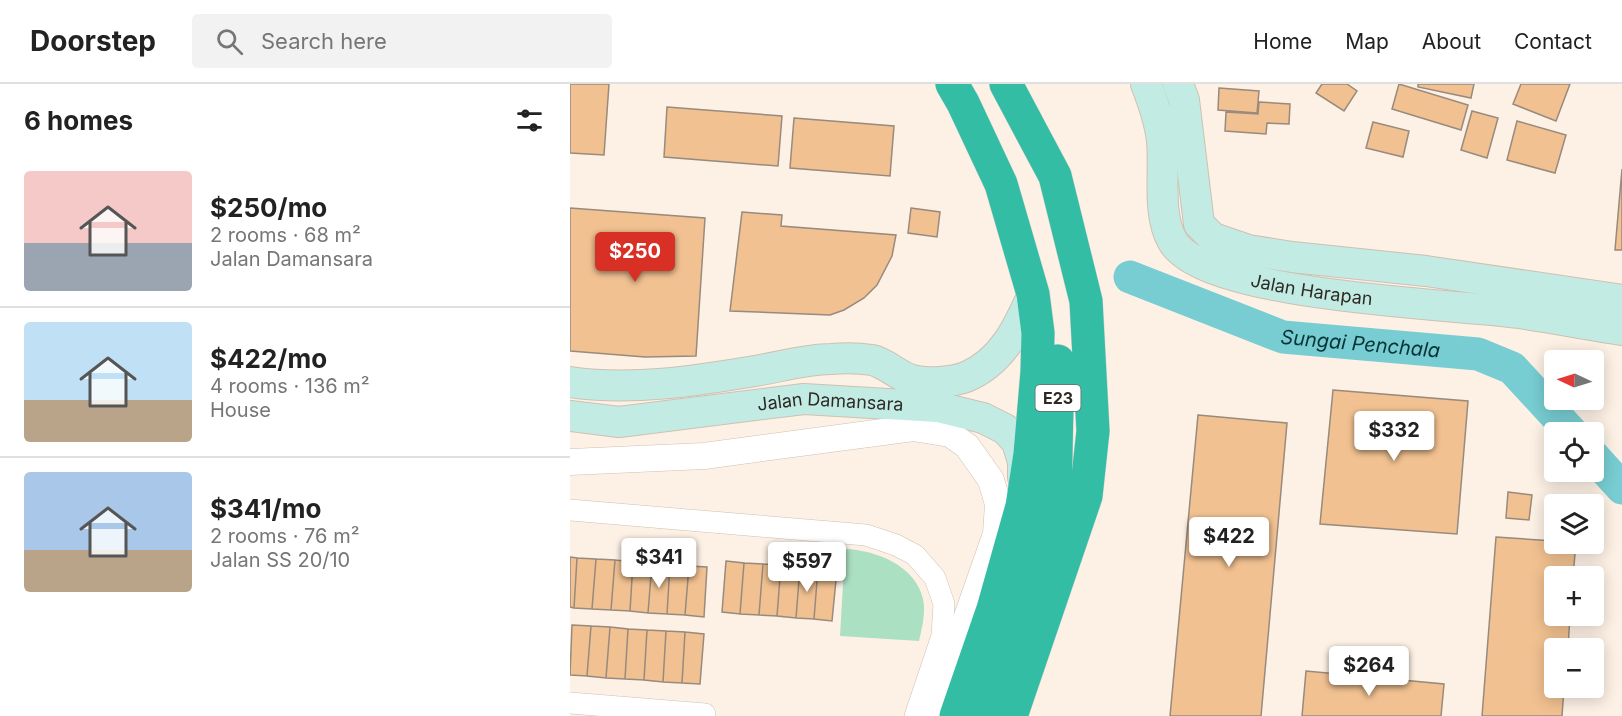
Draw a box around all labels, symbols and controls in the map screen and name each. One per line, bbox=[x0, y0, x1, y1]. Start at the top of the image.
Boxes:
search box bbox=[192, 14, 612, 68]
text: Doorstep bbox=[30, 24, 156, 58]
icon: search bbox=[213, 25, 246, 58]
text: Search here bbox=[261, 28, 387, 54]
text: Home bbox=[1253, 29, 1312, 54]
text: Map bbox=[1345, 29, 1389, 54]
text: About bbox=[1422, 29, 1481, 54]
text: Contact bbox=[1514, 29, 1592, 54]
icon: filters bbox=[513, 104, 546, 137]
text: 6 homes bbox=[24, 105, 133, 136]
text: $250/mo bbox=[210, 192, 327, 223]
icon: home bbox=[72, 195, 144, 267]
text: 2 rooms · 68 m² bbox=[210, 223, 361, 247]
pin: $250 bbox=[599, 232, 671, 283]
text: $250 bbox=[609, 239, 661, 263]
text: Jalan Damansara bbox=[210, 247, 373, 271]
street label: Jalan Harapan bbox=[1249, 269, 1374, 309]
water label: Sungai Penchala bbox=[1280, 325, 1441, 363]
text: $422/mo bbox=[210, 343, 327, 374]
icon: home bbox=[72, 346, 144, 418]
north arrow bbox=[1544, 350, 1604, 410]
map controls bbox=[1544, 350, 1604, 698]
text: 4 rooms · 136 m² bbox=[210, 374, 370, 398]
road number: E23 bbox=[1036, 385, 1080, 411]
street label: Jalan Damansara bbox=[756, 388, 904, 415]
text: House bbox=[210, 398, 271, 422]
pin: $332 bbox=[1358, 411, 1430, 462]
text: $332 bbox=[1368, 418, 1420, 442]
button: locate bbox=[1544, 422, 1604, 482]
text: $341/mo bbox=[210, 493, 321, 524]
button: layers bbox=[1544, 494, 1604, 554]
icon: home bbox=[72, 496, 144, 568]
pin: $422 bbox=[1193, 517, 1265, 568]
text: 2 rooms · 76 m² bbox=[210, 524, 359, 548]
text: $422 bbox=[1203, 524, 1255, 548]
pin: $341 bbox=[623, 538, 695, 589]
pin: $597 bbox=[771, 542, 843, 593]
text: $341 bbox=[635, 545, 683, 569]
text: Jalan SS 20/10 bbox=[210, 548, 350, 572]
text: $597 bbox=[782, 549, 832, 573]
button: + bbox=[1544, 566, 1604, 626]
button: − bbox=[1544, 638, 1604, 698]
pin: $264 bbox=[1333, 646, 1405, 697]
text: $264 bbox=[1343, 653, 1395, 677]

